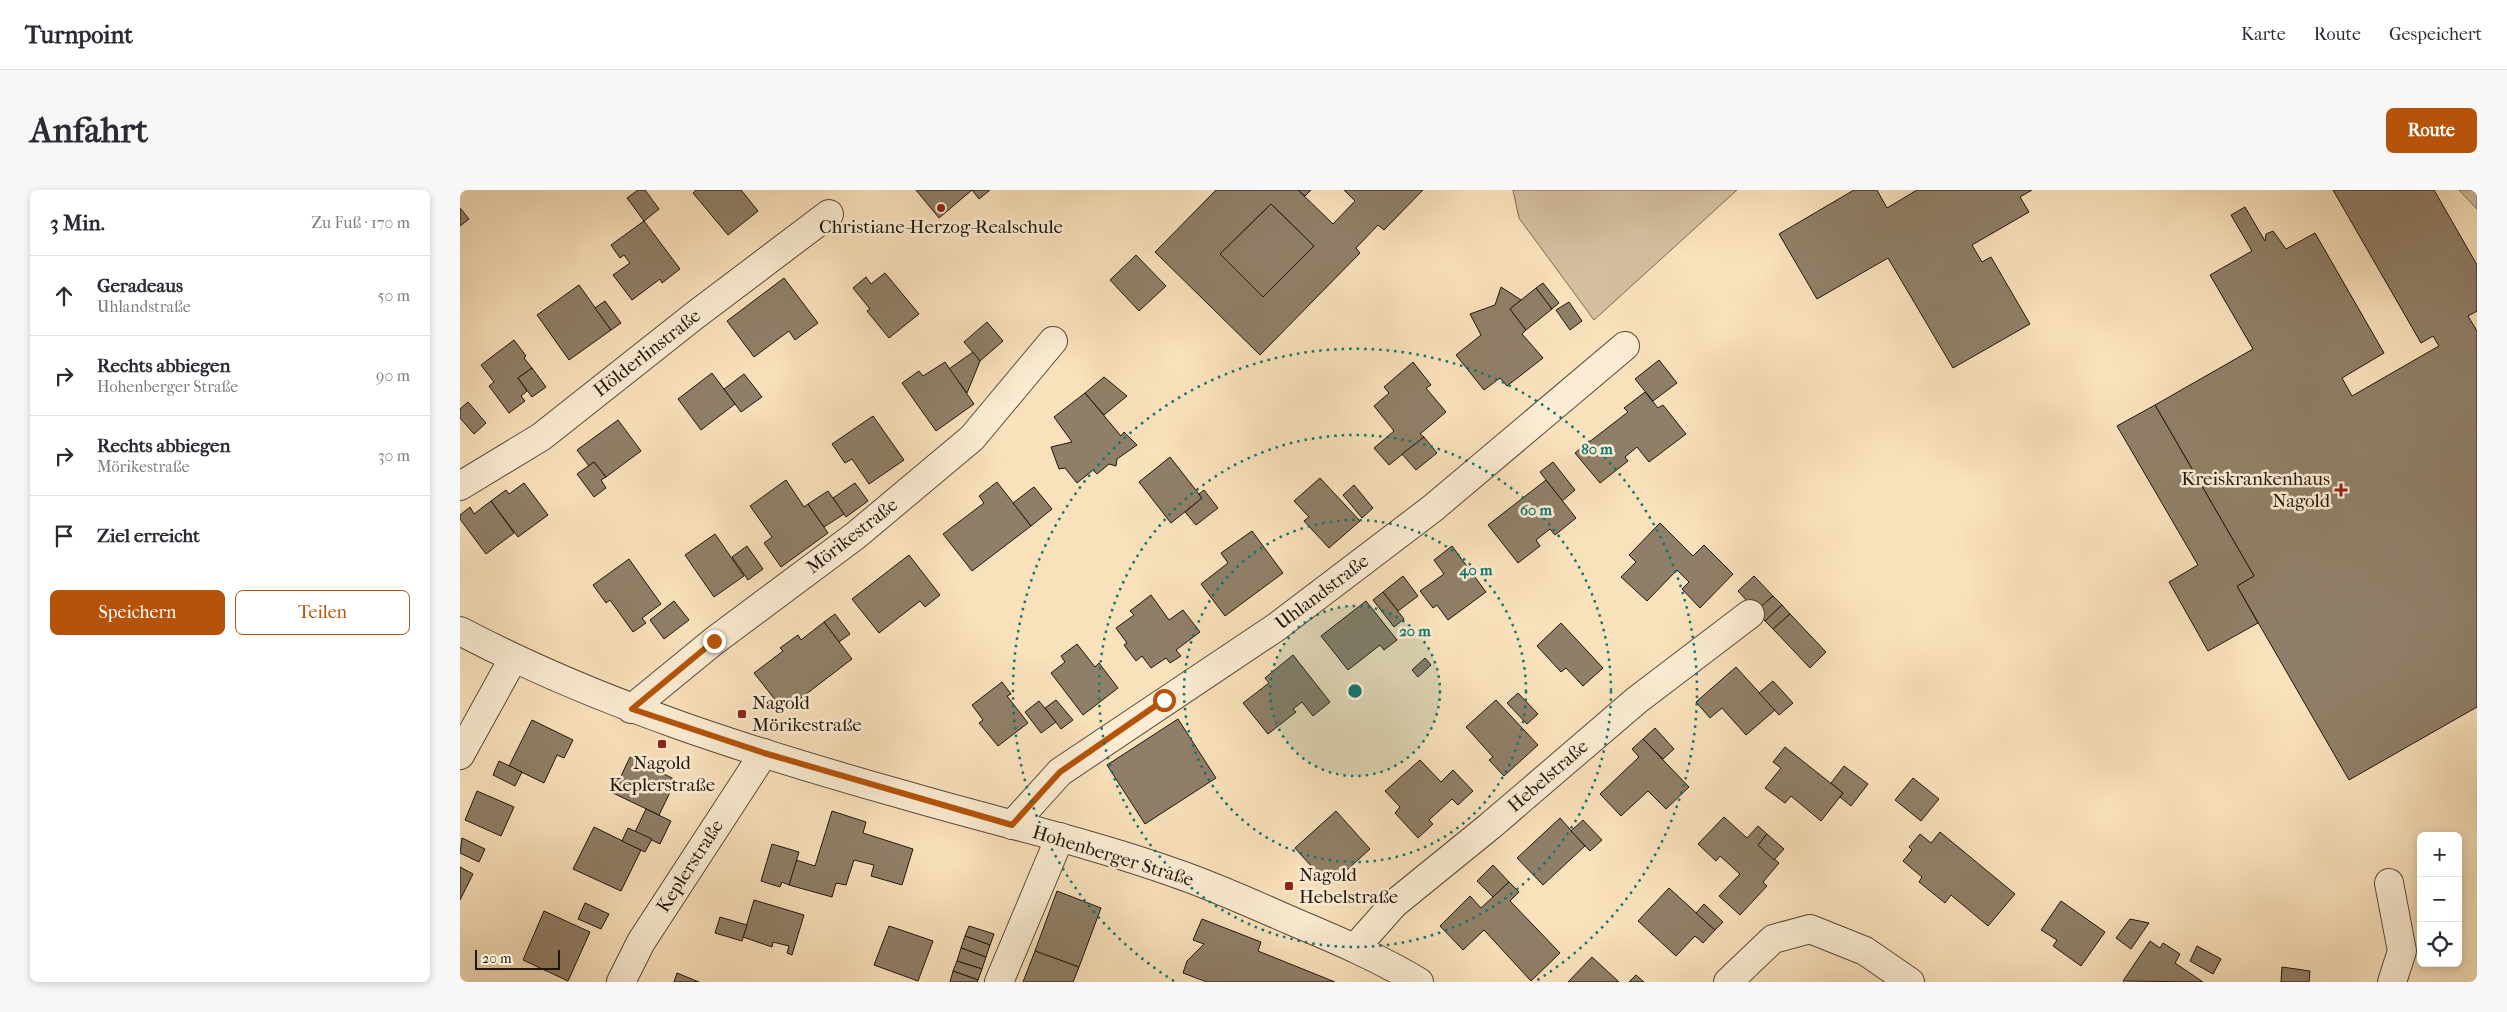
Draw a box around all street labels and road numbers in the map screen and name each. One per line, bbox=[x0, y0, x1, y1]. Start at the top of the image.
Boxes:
street label: Hölderlinstraße bbox=[589, 304, 705, 402]
street label: Mörikestraße bbox=[802, 494, 902, 578]
street label: Uhlandstraße bbox=[1271, 550, 1373, 634]
street label: Hebelstraße bbox=[1503, 735, 1593, 817]
street label: Keplerstraße bbox=[652, 816, 728, 916]
street label: Hohenberger Straße bbox=[1030, 821, 1196, 891]

